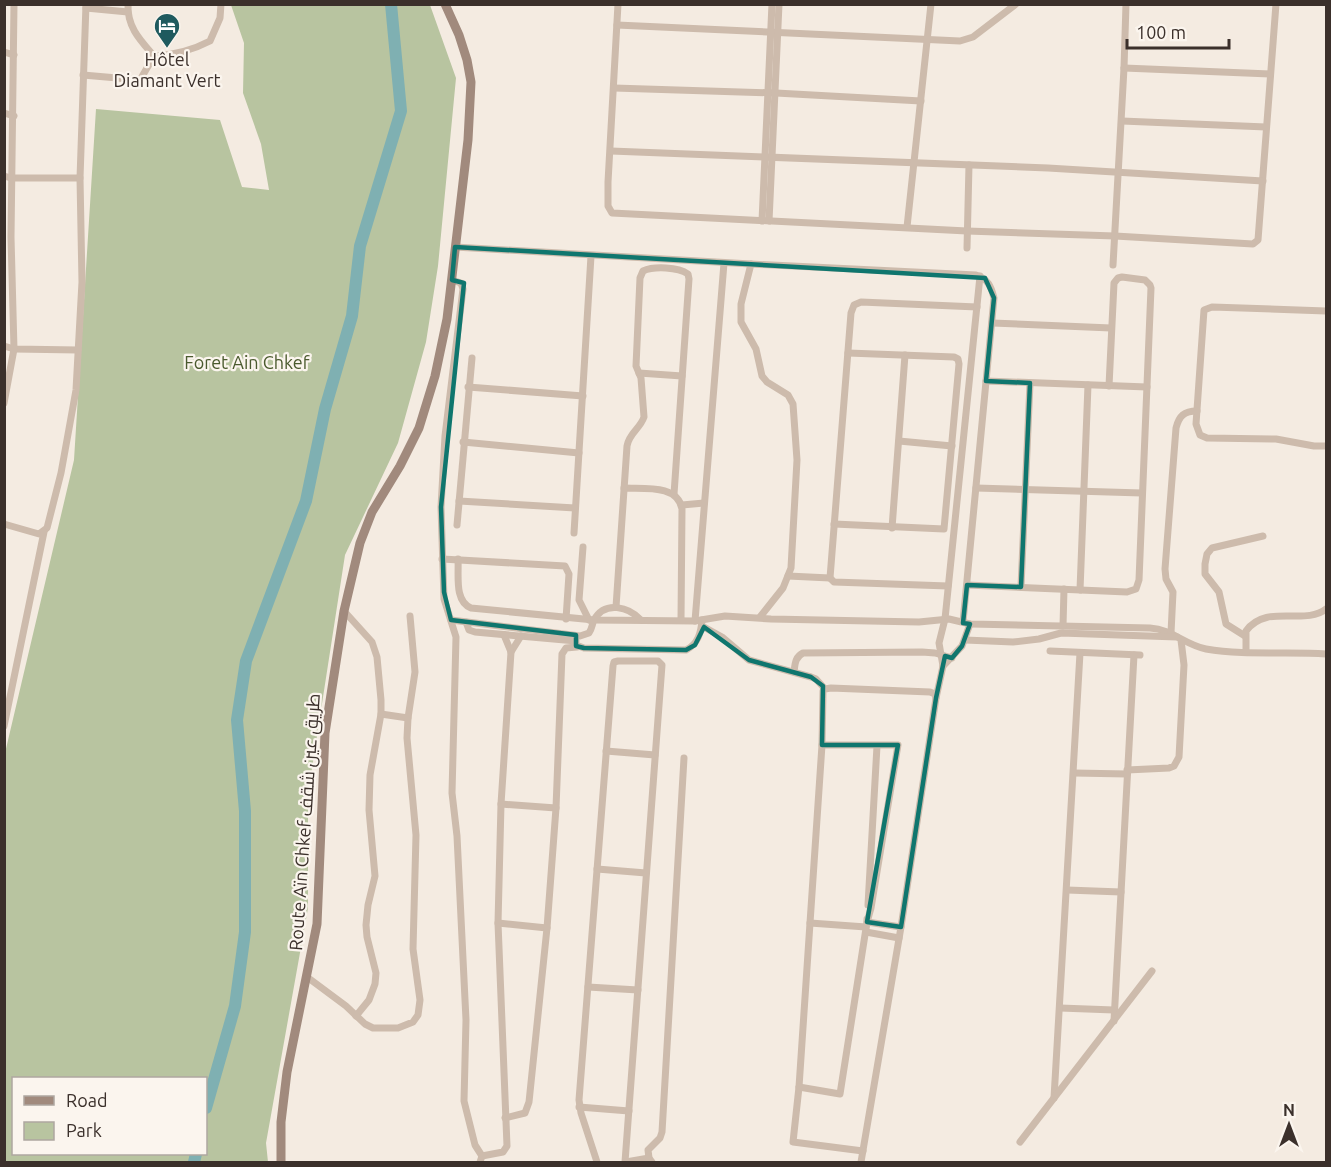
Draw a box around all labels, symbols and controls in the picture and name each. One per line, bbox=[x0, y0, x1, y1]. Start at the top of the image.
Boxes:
hotel icon: Hôtel Diamant Vert bbox=[152, 11, 182, 49]
scale bar bbox=[1127, 12, 1229, 50]
text: 100 m bbox=[1136, 22, 1186, 42]
place label: Hôtel Diamant Vert bbox=[113, 49, 221, 90]
park label: Foret Ain Chkef bbox=[184, 352, 310, 372]
street label: Route Aïn Chkef طريق عين شقف bbox=[285, 693, 326, 951]
legend bbox=[12, 1077, 207, 1155]
text: Road bbox=[66, 1090, 108, 1110]
north arrow bbox=[1259, 1095, 1319, 1155]
text: N bbox=[1283, 1101, 1295, 1119]
text: Park bbox=[66, 1120, 102, 1140]

